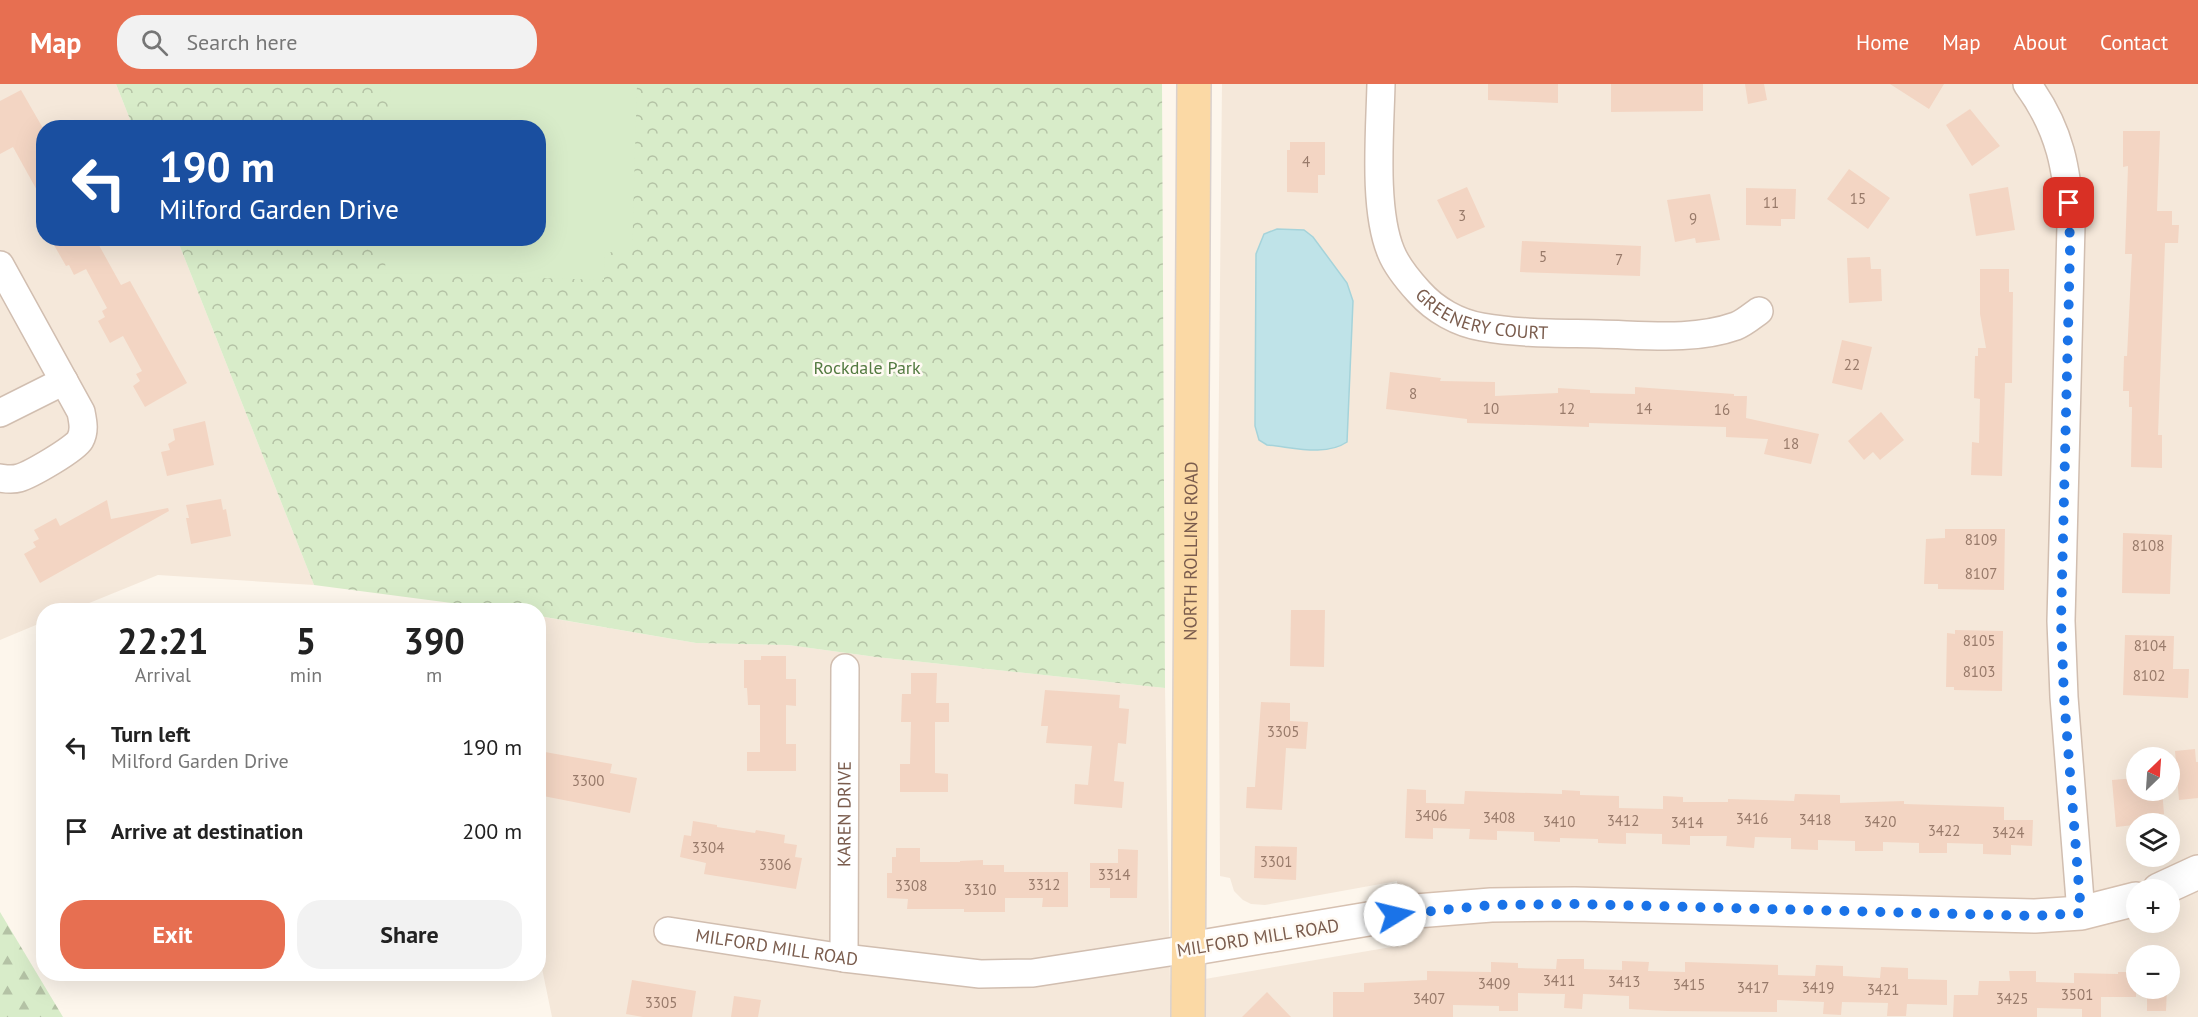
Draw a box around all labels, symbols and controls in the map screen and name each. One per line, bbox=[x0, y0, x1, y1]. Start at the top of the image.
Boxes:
search box bbox=[117, 15, 537, 69]
text: Map bbox=[30, 24, 81, 61]
icon: search bbox=[138, 26, 171, 59]
text: Search here bbox=[186, 28, 297, 56]
text: Home bbox=[1856, 29, 1909, 56]
text: Map bbox=[1942, 29, 1981, 56]
text: About bbox=[2014, 29, 2067, 56]
text: Contact bbox=[2100, 29, 2168, 56]
text: 190 m bbox=[159, 139, 275, 194]
icon: left bbox=[60, 144, 138, 222]
house number: 4 bbox=[1302, 152, 1310, 171]
pin bbox=[2043, 177, 2094, 228]
icon: arrive bbox=[2052, 186, 2085, 219]
house number: 15 bbox=[1850, 189, 1866, 208]
text: Milford Garden Drive bbox=[159, 192, 399, 226]
house number: 11 bbox=[1763, 193, 1779, 212]
house number: 3 bbox=[1458, 206, 1466, 225]
house number: 9 bbox=[1689, 209, 1697, 228]
house number: 5 bbox=[1539, 247, 1547, 266]
house number: 7 bbox=[1615, 250, 1623, 269]
street label: GREENERY COURT bbox=[1411, 283, 1549, 344]
house number: 22 bbox=[1844, 355, 1860, 374]
park label: Rockdale Park bbox=[813, 356, 921, 379]
house number: 8 bbox=[1409, 384, 1417, 403]
house number: 10 bbox=[1483, 399, 1499, 418]
house number: 12 bbox=[1559, 399, 1575, 418]
house number: 14 bbox=[1636, 399, 1652, 418]
house number: 16 bbox=[1714, 400, 1730, 419]
house number: 18 bbox=[1783, 434, 1799, 453]
street label: NORTH ROLLING ROAD bbox=[1178, 461, 1203, 641]
house number: 8109 bbox=[1965, 530, 1997, 549]
house number: 8108 bbox=[2132, 536, 2164, 555]
house number: 8107 bbox=[1965, 564, 1997, 583]
text: 22:21 bbox=[117, 617, 209, 664]
text: 5 bbox=[296, 617, 316, 664]
text: 390 bbox=[404, 617, 465, 664]
house number: 8105 bbox=[1963, 631, 1995, 650]
house number: 8104 bbox=[2134, 636, 2166, 655]
text: Arrival bbox=[135, 662, 191, 688]
text: min bbox=[290, 662, 322, 688]
text: m bbox=[426, 662, 442, 688]
house number: 8103 bbox=[1963, 662, 1995, 681]
house number: 8102 bbox=[2133, 666, 2165, 685]
text: Turn left bbox=[111, 720, 191, 748]
house number: 3305 bbox=[1267, 722, 1299, 741]
icon: left bbox=[60, 731, 93, 764]
text: 190 m bbox=[462, 733, 522, 761]
north arrow bbox=[2126, 747, 2180, 801]
map controls bbox=[2126, 747, 2180, 999]
text: Milford Garden Drive bbox=[111, 748, 289, 774]
street label: KAREN DRIVE bbox=[832, 761, 856, 867]
house number: 3300 bbox=[572, 771, 604, 790]
house number: 3406 bbox=[1415, 806, 1447, 825]
house number: 3408 bbox=[1483, 808, 1515, 827]
house number: 3416 bbox=[1736, 809, 1768, 828]
house number: 3418 bbox=[1799, 810, 1831, 829]
house number: 3412 bbox=[1607, 811, 1639, 830]
house number: 3410 bbox=[1543, 812, 1575, 831]
house number: 3420 bbox=[1864, 812, 1896, 831]
house number: 3414 bbox=[1671, 813, 1703, 832]
button: layers bbox=[2126, 813, 2180, 867]
icon: arrive bbox=[60, 815, 93, 848]
text: Arrive at destination bbox=[111, 817, 303, 845]
text: 200 m bbox=[462, 817, 522, 845]
house number: 3422 bbox=[1928, 821, 1960, 840]
house number: 3424 bbox=[1992, 823, 2024, 842]
house number: 3304 bbox=[692, 838, 724, 857]
house number: 3301 bbox=[1260, 852, 1292, 871]
house number: 3306 bbox=[759, 855, 791, 874]
house number: 3314 bbox=[1098, 865, 1130, 884]
house number: 3312 bbox=[1028, 875, 1060, 894]
house number: 3308 bbox=[895, 876, 927, 895]
button: + bbox=[2126, 879, 2180, 933]
house number: 3310 bbox=[964, 880, 996, 899]
position arrow bbox=[1363, 883, 1427, 947]
button: Exit bbox=[60, 900, 285, 969]
button: Share bbox=[297, 900, 522, 969]
street label: MILFORD MILL ROAD bbox=[1175, 913, 1341, 962]
street label: MILFORD MILL ROAD bbox=[694, 923, 859, 971]
button: − bbox=[2126, 945, 2180, 999]
house number: 3411 bbox=[1543, 971, 1575, 990]
house number: 3413 bbox=[1608, 972, 1640, 991]
house number: 3409 bbox=[1478, 974, 1510, 993]
house number: 3415 bbox=[1673, 975, 1705, 994]
house number: 3417 bbox=[1737, 978, 1769, 997]
house number: 3419 bbox=[1802, 978, 1834, 997]
house number: 3421 bbox=[1867, 980, 1899, 999]
house number: 3501 bbox=[2061, 985, 2093, 1004]
house number: 3407 bbox=[1413, 989, 1445, 1008]
house number: 3425 bbox=[1996, 989, 2028, 1008]
house number: 3305 bbox=[645, 993, 677, 1012]

